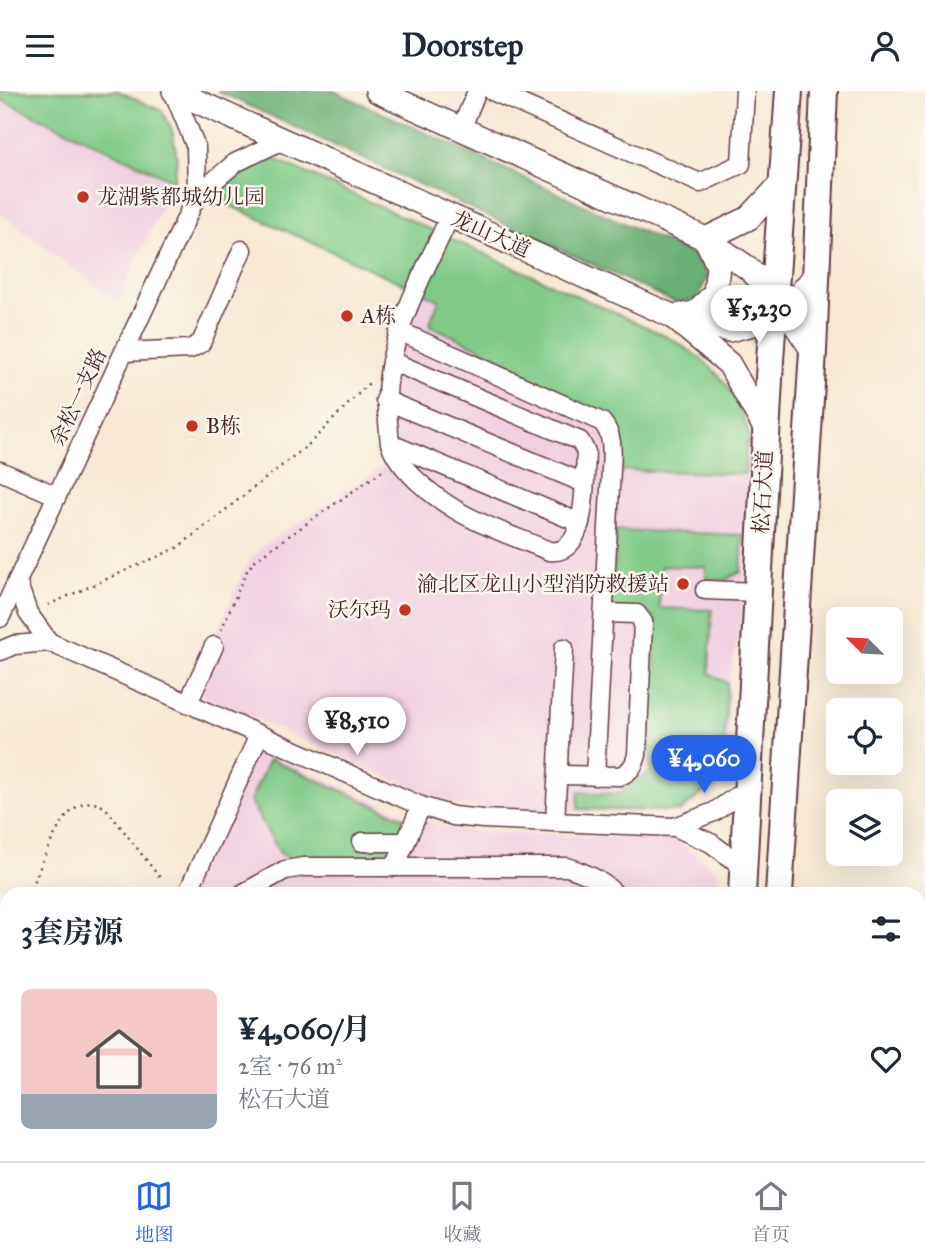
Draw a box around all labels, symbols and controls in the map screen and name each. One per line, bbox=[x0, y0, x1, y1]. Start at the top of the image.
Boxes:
text: Doorstep bbox=[401, 26, 524, 65]
icon: menu bbox=[21, 27, 59, 65]
icon: person bbox=[866, 27, 904, 65]
place label: 龙湖紫都城幼儿园 bbox=[97, 184, 265, 210]
marker: 龙湖紫都城幼儿园 bbox=[75, 189, 91, 205]
street label: 龙山大道 bbox=[447, 205, 535, 263]
pin: ¥5,230 bbox=[702, 285, 816, 345]
text: ¥5,230 bbox=[726, 294, 792, 322]
place label: A栋 bbox=[360, 303, 396, 329]
marker: A栋 bbox=[339, 308, 355, 324]
street label: 余松一支路 bbox=[44, 344, 112, 450]
place label: B栋 bbox=[206, 413, 241, 439]
marker: B栋 bbox=[184, 418, 200, 434]
street label: 松石大道 bbox=[748, 449, 778, 535]
place label: 渝北区龙山小型消防救援站 bbox=[417, 571, 669, 597]
marker: 渝北区龙山小型消防救援站 bbox=[675, 576, 691, 592]
place label: 沃尔玛 bbox=[328, 597, 391, 623]
marker: 沃尔玛 bbox=[397, 602, 413, 618]
north arrow bbox=[826, 607, 903, 684]
map controls bbox=[826, 607, 903, 866]
pin: ¥8,510 bbox=[300, 697, 414, 757]
button: locate bbox=[826, 698, 903, 775]
text: ¥8,510 bbox=[324, 706, 390, 734]
pin: ¥4,060 bbox=[647, 735, 761, 795]
text: ¥4,060 bbox=[668, 744, 740, 772]
button: layers bbox=[826, 789, 903, 866]
icon: filters bbox=[867, 910, 905, 948]
text: 3套房源 bbox=[21, 914, 123, 950]
text: ¥4,060/月 bbox=[238, 1011, 371, 1047]
icon: home bbox=[77, 1017, 161, 1101]
icon: heart bbox=[867, 1040, 905, 1078]
text: 2室 · 76 m² bbox=[238, 1052, 342, 1080]
text: 松石大道 bbox=[238, 1085, 330, 1113]
tab: 地图 bbox=[135, 1177, 173, 1246]
tab: 收藏 bbox=[443, 1177, 482, 1246]
tab: 首页 bbox=[752, 1177, 790, 1246]

